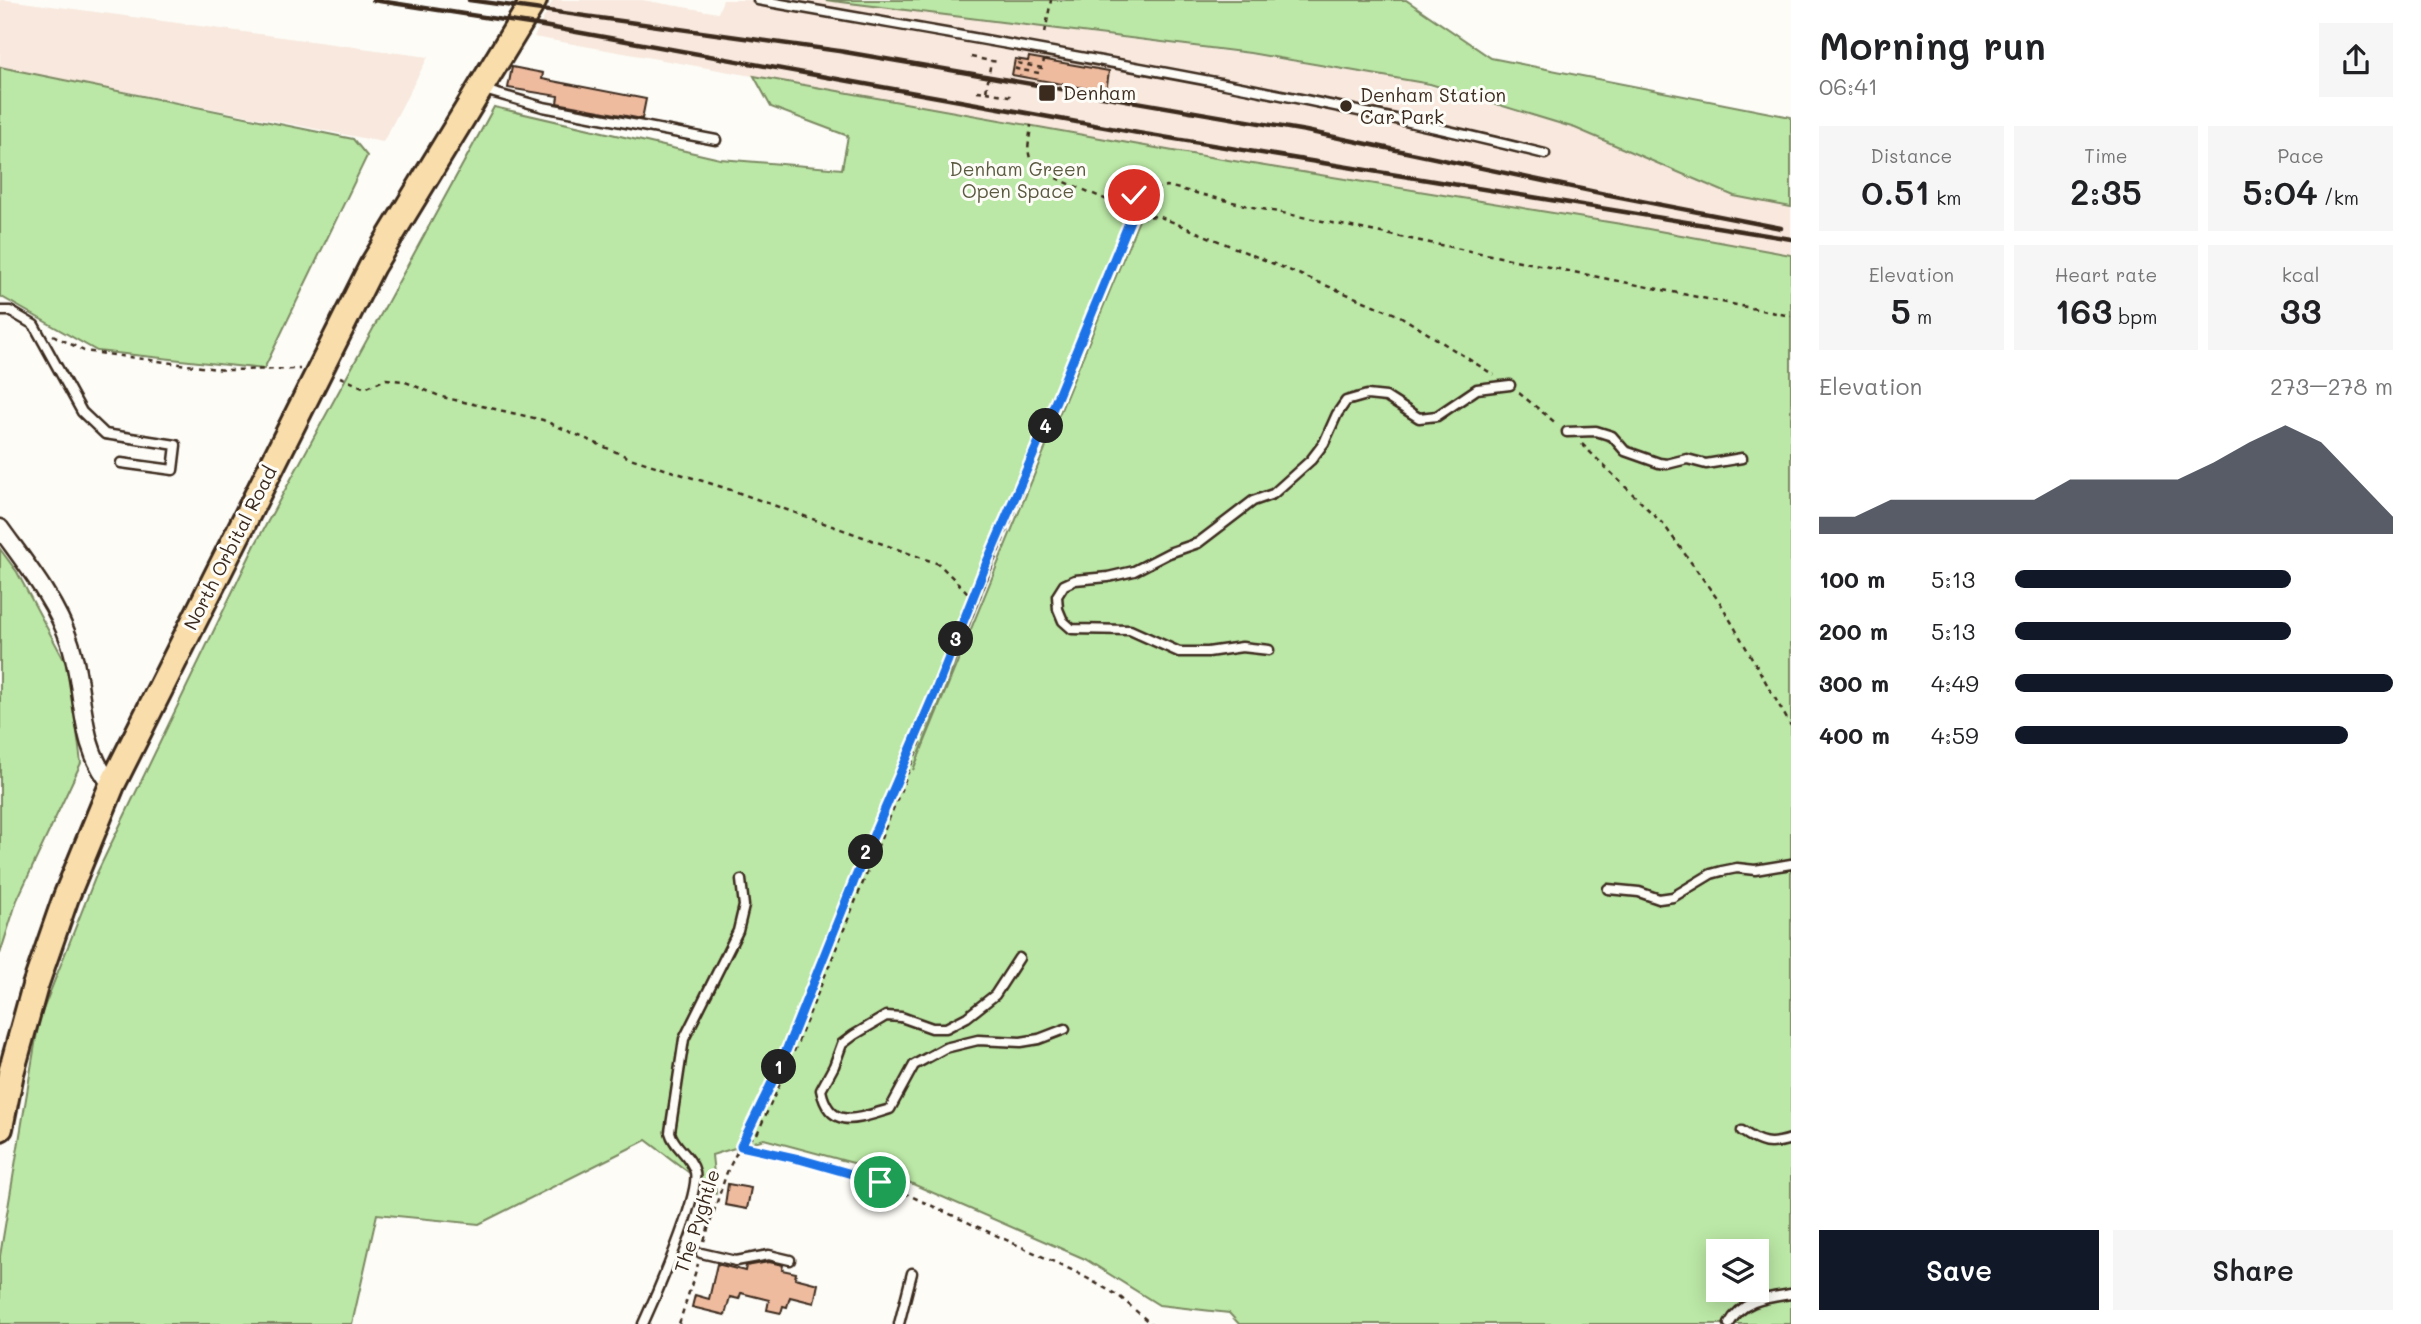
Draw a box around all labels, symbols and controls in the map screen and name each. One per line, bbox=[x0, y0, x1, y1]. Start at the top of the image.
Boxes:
text: Morning run bbox=[1819, 20, 2046, 70]
button: share bbox=[2319, 23, 2393, 97]
text: 06:41 bbox=[1819, 71, 1878, 101]
place label: Denham bbox=[1063, 80, 1136, 105]
place label: Denham Station Car Park bbox=[1360, 82, 1506, 129]
marker: Denham bbox=[1037, 83, 1057, 103]
marker: Denham Station Car Park bbox=[1338, 98, 1354, 114]
text: Distance bbox=[1870, 143, 1952, 168]
text: Time bbox=[2084, 143, 2128, 168]
text: Pace bbox=[2277, 143, 2324, 168]
park label: Denham Green Open Space bbox=[950, 156, 1086, 203]
pin bbox=[1104, 165, 1164, 225]
text: 0.51 bbox=[1861, 168, 1930, 214]
text: 2:35 bbox=[2070, 168, 2142, 214]
text: 5:04 bbox=[2242, 168, 2318, 214]
icon: check bbox=[1115, 176, 1153, 214]
text: km bbox=[1930, 185, 1961, 210]
text: /km bbox=[2318, 185, 2359, 210]
text: Elevation bbox=[1869, 262, 1954, 287]
text: Heart rate bbox=[2055, 262, 2157, 287]
text: kcal bbox=[2282, 262, 2320, 287]
text: 5 bbox=[1890, 287, 1911, 333]
text: 163 bbox=[2055, 287, 2112, 333]
text: 33 bbox=[2280, 287, 2321, 333]
text: m bbox=[1911, 304, 1932, 329]
text: bpm bbox=[2112, 304, 2157, 329]
text: Elevation bbox=[1819, 371, 1922, 401]
text: 273–278 m bbox=[2270, 371, 2393, 401]
pin: 4 bbox=[1028, 408, 1064, 444]
text: 4 bbox=[1039, 413, 1052, 438]
street label: North Orbital Road bbox=[177, 462, 282, 634]
text: 100 m bbox=[1819, 564, 1885, 594]
text: 5:13 bbox=[1931, 564, 1975, 594]
text: 200 m bbox=[1819, 616, 1888, 646]
text: 5:13 bbox=[1931, 616, 1975, 646]
pin: 3 bbox=[939, 622, 974, 656]
text: 3 bbox=[950, 626, 961, 651]
text: 300 m bbox=[1819, 668, 1889, 698]
text: 4:49 bbox=[1931, 668, 1979, 698]
text: 400 m bbox=[1819, 720, 1890, 750]
text: 4:59 bbox=[1931, 720, 1979, 750]
pin: 2 bbox=[848, 834, 884, 870]
text: 2 bbox=[860, 839, 871, 864]
pin: 1 bbox=[762, 1050, 796, 1084]
text: 1 bbox=[774, 1054, 783, 1079]
pin bbox=[850, 1152, 910, 1212]
icon: arrive bbox=[861, 1163, 899, 1201]
street label: The Pyghtle bbox=[668, 1166, 725, 1276]
button: Save bbox=[1819, 1230, 2099, 1310]
button: Share bbox=[2113, 1230, 2393, 1310]
map controls bbox=[1706, 1239, 1769, 1302]
button: layers bbox=[1706, 1239, 1769, 1302]

